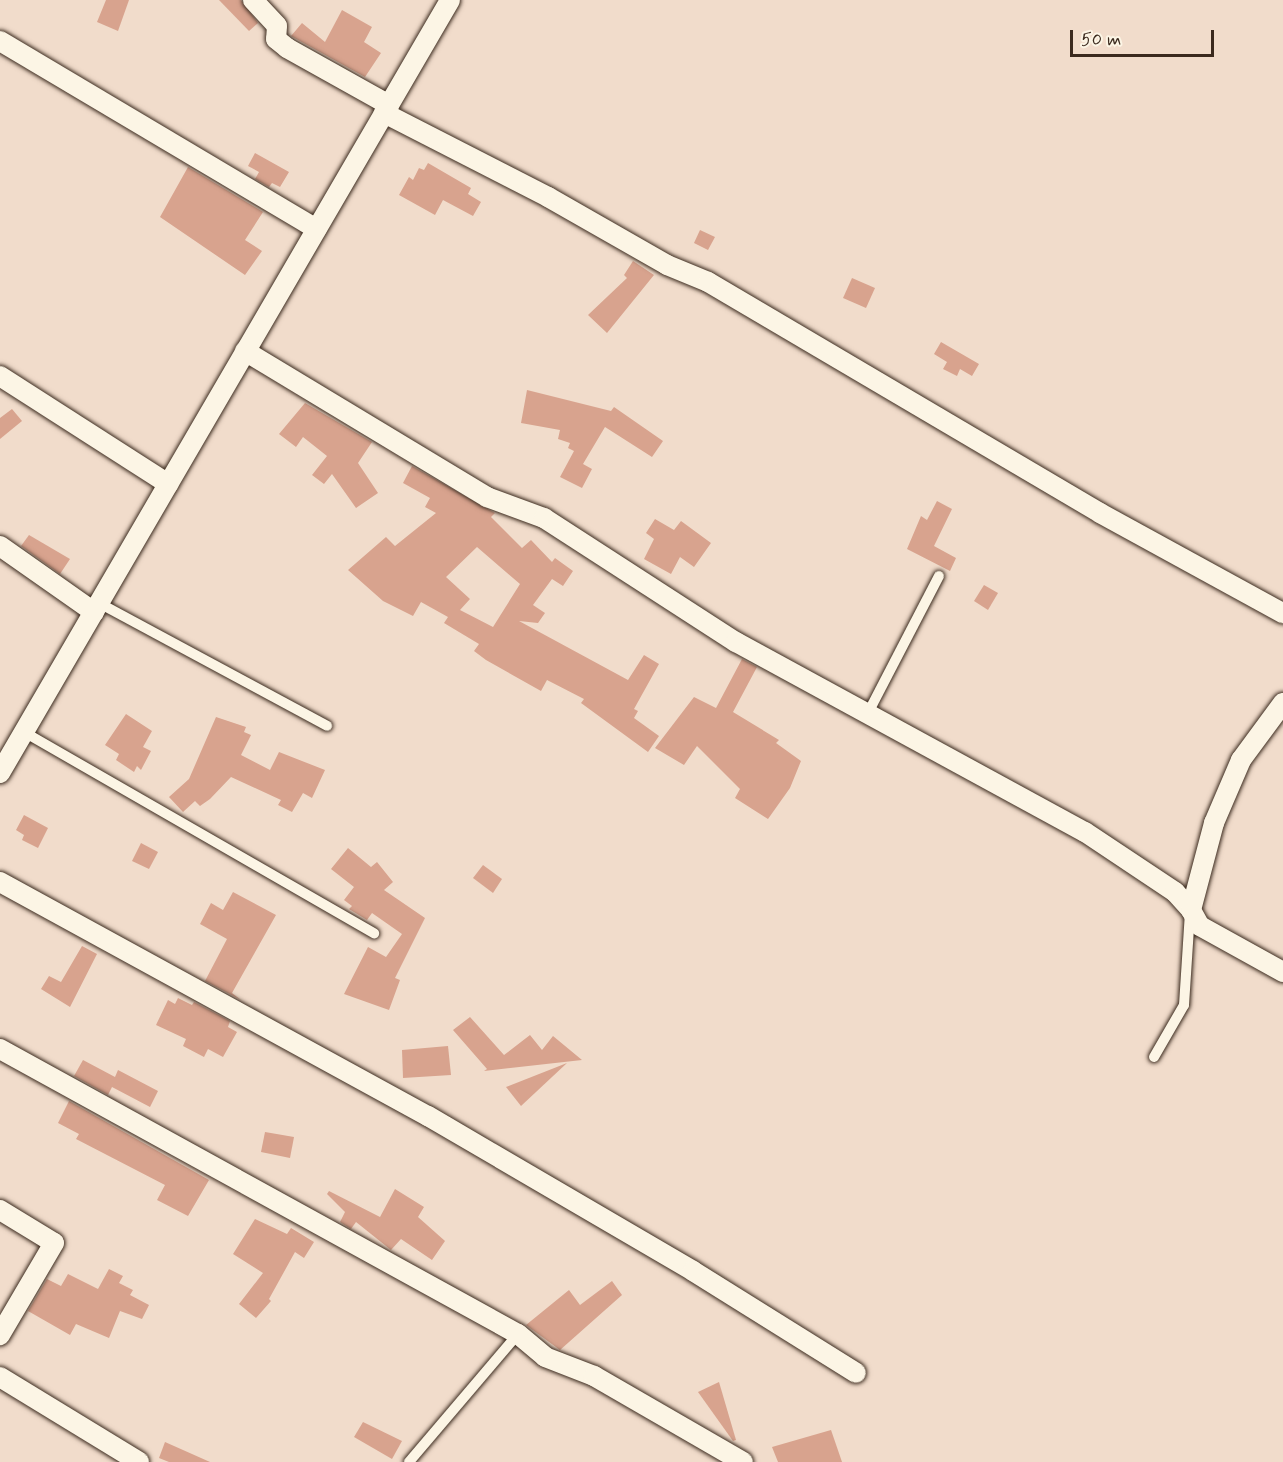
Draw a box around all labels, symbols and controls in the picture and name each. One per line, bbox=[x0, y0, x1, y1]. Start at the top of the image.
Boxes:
scale bar bbox=[1073, 18, 1217, 56]
text: 50 m bbox=[1081, 28, 1121, 52]

